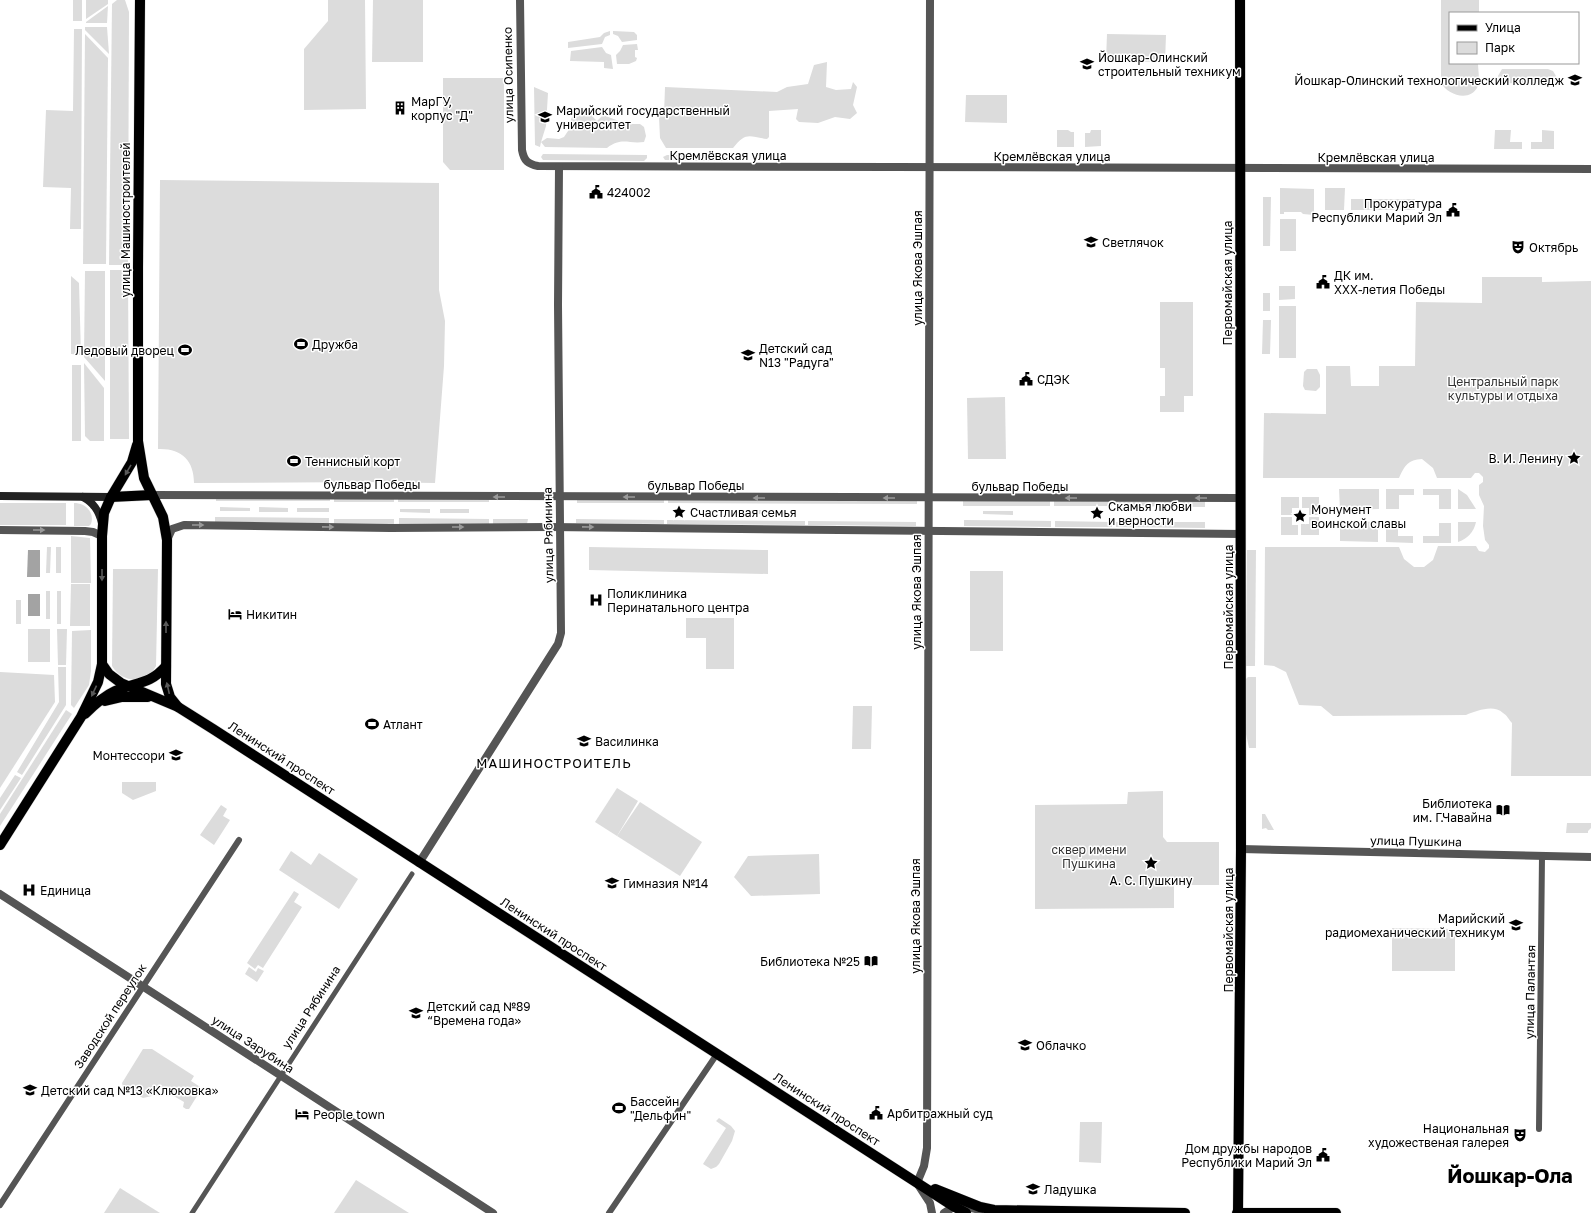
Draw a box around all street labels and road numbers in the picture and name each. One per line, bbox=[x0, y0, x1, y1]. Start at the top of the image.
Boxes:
street label: улица Осипенко bbox=[500, 27, 516, 123]
street label: улица Машиностроителей bbox=[118, 142, 133, 298]
street label: Кремлёвская улица bbox=[669, 148, 787, 163]
street label: Кремлёвская улица bbox=[993, 149, 1111, 164]
street label: Кремлёвская улица bbox=[1317, 150, 1435, 165]
street label: улица Якова Эшпая bbox=[910, 210, 925, 326]
street label: Первомайская улица bbox=[1220, 220, 1235, 346]
street label: бульвар Победы bbox=[324, 477, 420, 492]
street label: бульвар Победы bbox=[648, 478, 744, 493]
street label: бульвар Победы bbox=[972, 479, 1068, 494]
street label: улица Рябинина bbox=[540, 487, 556, 583]
street label: улица Якова Эшпая bbox=[909, 534, 924, 650]
street label: Первомайская улица bbox=[1221, 544, 1236, 670]
street label: Ленинский проспект bbox=[226, 718, 338, 798]
street label: улица Пушкина bbox=[1370, 833, 1462, 849]
street label: улица Якова Эшпая bbox=[908, 858, 923, 974]
street label: Первомайская улица bbox=[1221, 867, 1236, 993]
street label: Ленинский проспект bbox=[498, 894, 610, 974]
street label: улица Палантая bbox=[1522, 945, 1538, 1039]
street label: Заводской переулок bbox=[70, 961, 150, 1071]
street label: улица Рябинина bbox=[279, 963, 343, 1051]
street label: улица Зарубина bbox=[209, 1012, 297, 1076]
street label: Ленинский проспект bbox=[771, 1069, 883, 1149]

